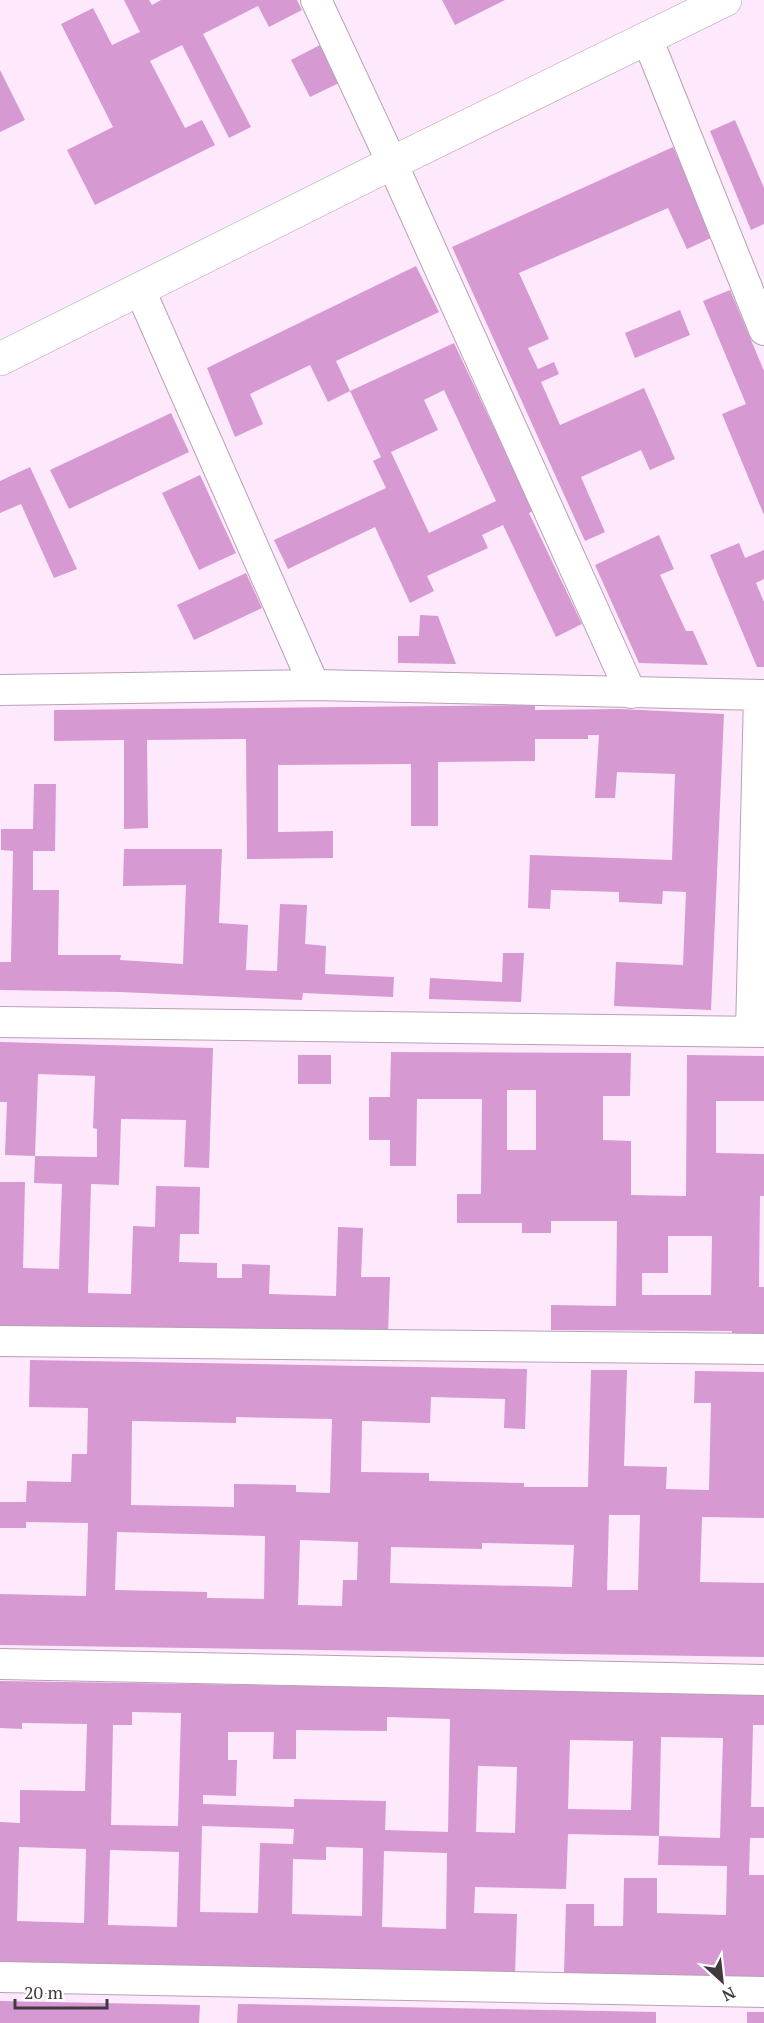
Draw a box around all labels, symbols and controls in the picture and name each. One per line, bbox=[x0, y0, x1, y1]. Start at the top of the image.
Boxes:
north arrow bbox=[692, 1951, 752, 2011]
scale bar bbox=[15, 1972, 106, 2010]
text: 20 m bbox=[24, 1980, 64, 2004]
text: N bbox=[718, 1982, 739, 2007]

